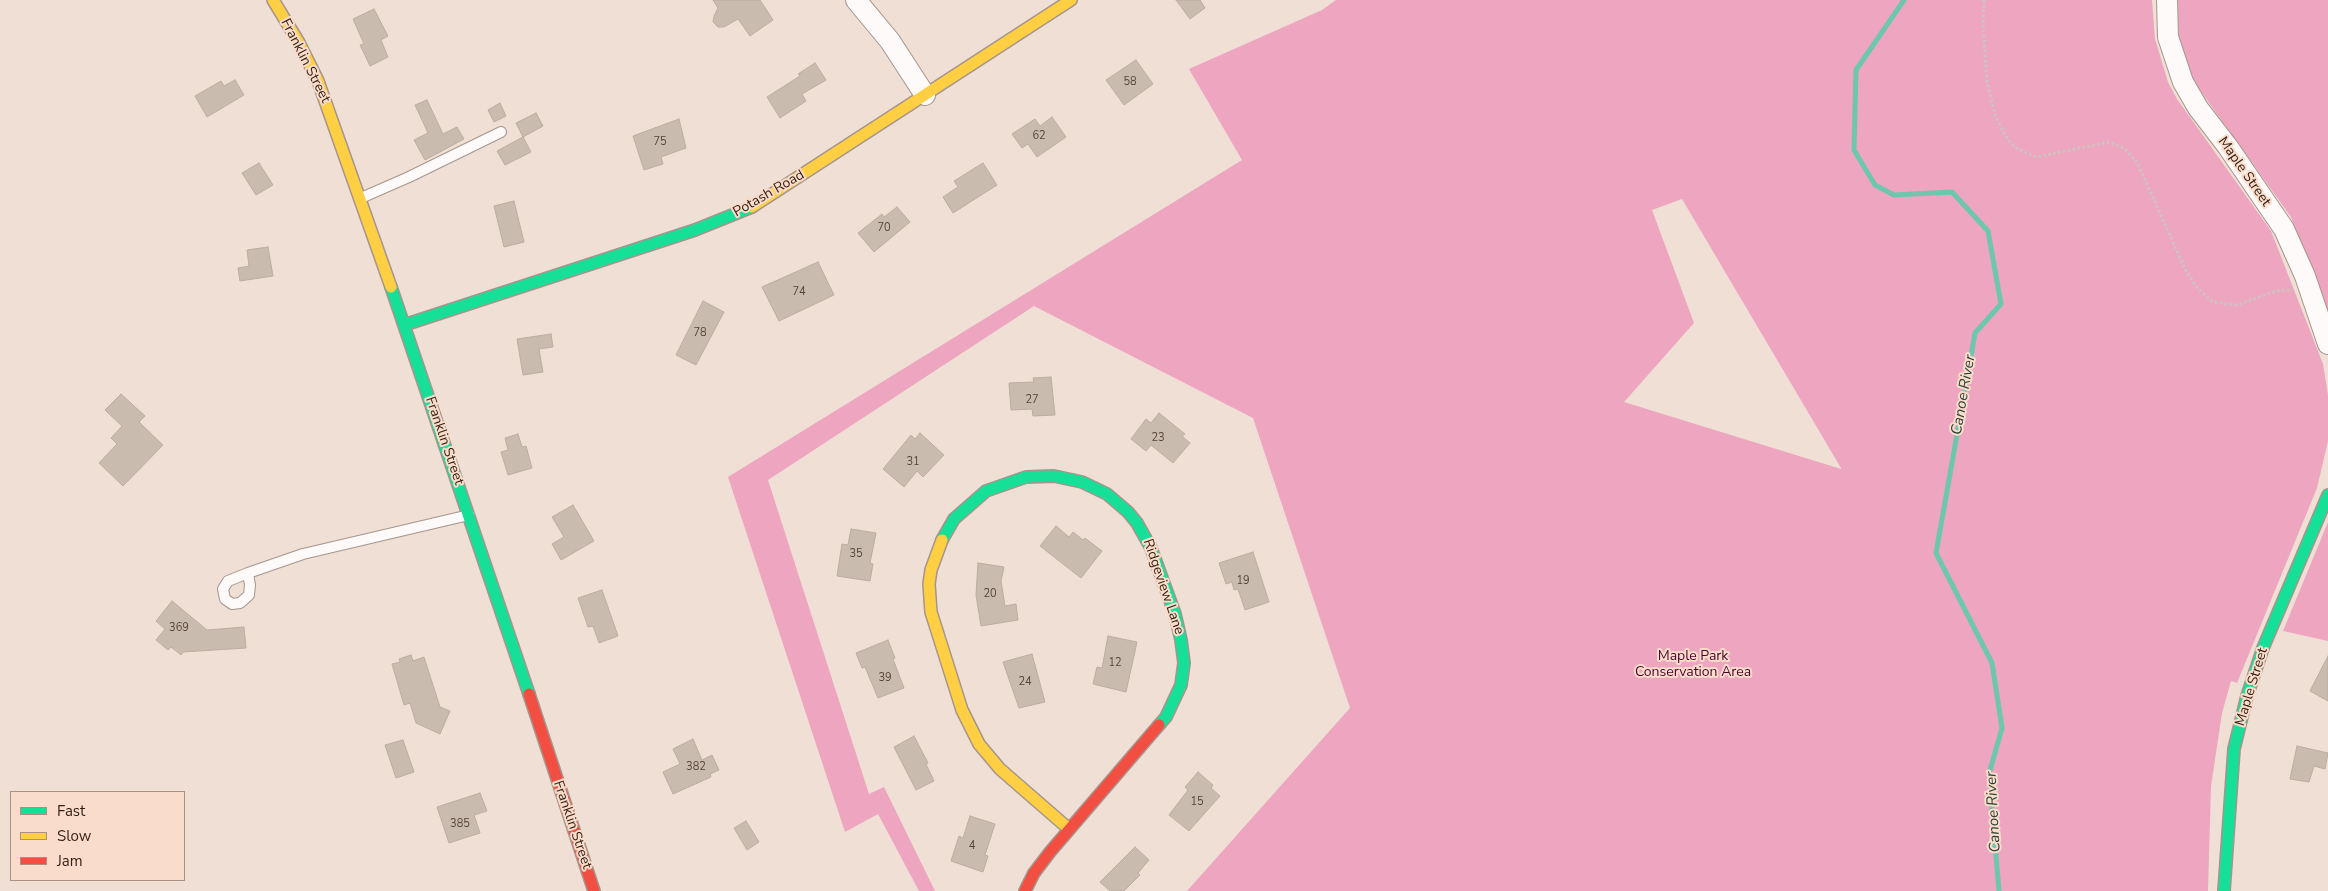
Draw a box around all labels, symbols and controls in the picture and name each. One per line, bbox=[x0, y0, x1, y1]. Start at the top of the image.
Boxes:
street label: Franklin Street bbox=[277, 16, 333, 106]
house number: 58 bbox=[1123, 75, 1137, 89]
house number: 62 bbox=[1032, 129, 1046, 143]
street label: Maple Street bbox=[2214, 134, 2274, 210]
house number: 75 bbox=[653, 135, 667, 149]
street label: Potash Road bbox=[730, 167, 808, 221]
house number: 70 bbox=[877, 221, 891, 235]
house number: 74 bbox=[792, 285, 806, 299]
house number: 78 bbox=[693, 326, 707, 340]
water label: Canoe River bbox=[1948, 354, 1980, 436]
house number: 27 bbox=[1025, 393, 1039, 407]
street label: Franklin Street bbox=[421, 395, 467, 487]
house number: 23 bbox=[1151, 431, 1165, 445]
house number: 31 bbox=[906, 455, 920, 469]
street label: Ridgeview Lane bbox=[1139, 537, 1187, 637]
house number: 35 bbox=[849, 547, 863, 561]
house number: 19 bbox=[1236, 574, 1250, 588]
house number: 20 bbox=[983, 587, 997, 601]
house number: 369 bbox=[169, 621, 189, 635]
street label: Maple Street bbox=[2232, 646, 2272, 728]
park label: Maple Park Conservation Area bbox=[1635, 649, 1751, 682]
house number: 12 bbox=[1108, 656, 1122, 670]
house number: 39 bbox=[878, 671, 892, 685]
house number: 24 bbox=[1018, 675, 1032, 689]
house number: 382 bbox=[686, 760, 706, 774]
water label: Canoe River bbox=[1983, 771, 2005, 853]
street label: Franklin Street bbox=[549, 779, 595, 871]
legend bbox=[10, 791, 185, 881]
house number: 15 bbox=[1190, 795, 1204, 809]
text: Fast bbox=[57, 801, 85, 821]
house number: 385 bbox=[450, 817, 470, 831]
text: Slow bbox=[57, 826, 91, 846]
house number: 4 bbox=[969, 839, 975, 853]
text: Jam bbox=[57, 851, 83, 871]

